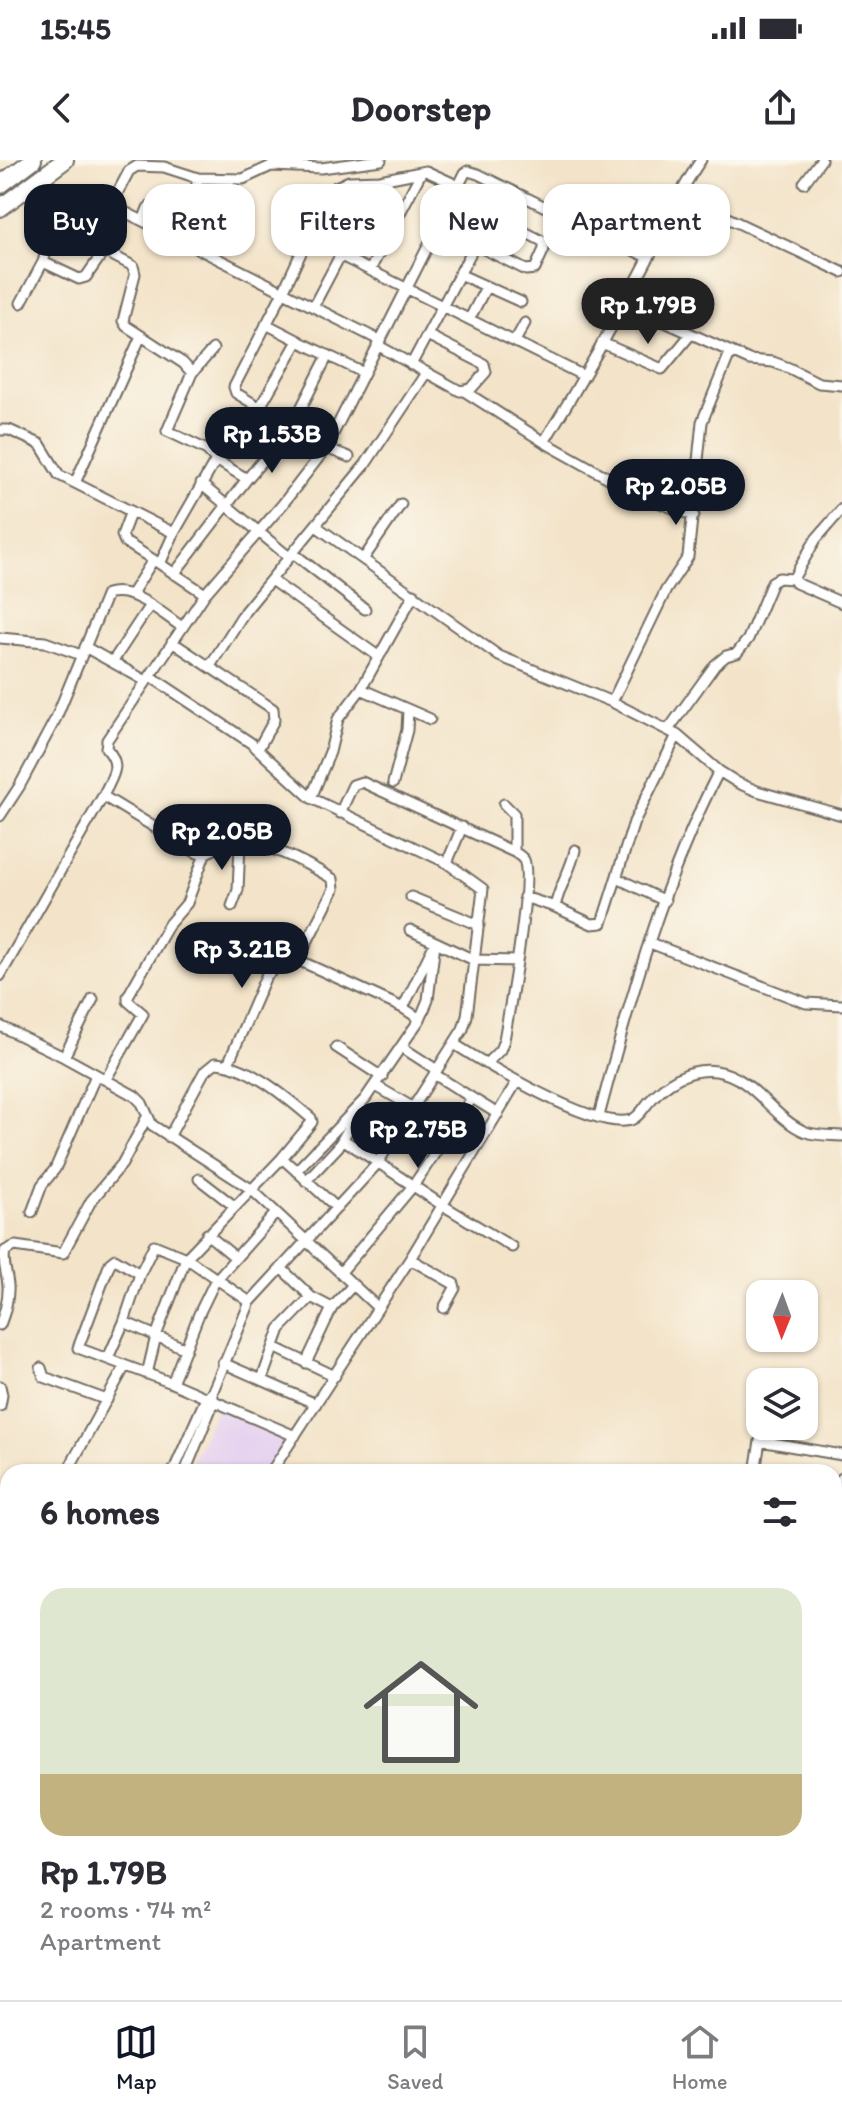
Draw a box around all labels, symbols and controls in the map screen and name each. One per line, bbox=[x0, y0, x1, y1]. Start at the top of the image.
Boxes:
text: 15:45 bbox=[40, 10, 111, 47]
icon: back bbox=[40, 86, 84, 130]
icon: share bbox=[758, 86, 802, 130]
text: Doorstep bbox=[351, 87, 491, 130]
chip: Buy bbox=[24, 184, 127, 256]
chip: Rent bbox=[143, 184, 255, 256]
chip: Filters bbox=[271, 184, 404, 256]
chip: New bbox=[420, 184, 527, 256]
chip: Apartment bbox=[543, 184, 730, 256]
pin: Rp 1.79B bbox=[565, 278, 731, 346]
text: Rp 1.79B bbox=[599, 288, 697, 320]
pin: Rp 1.53B bbox=[189, 407, 355, 475]
text: Rp 1.53B bbox=[223, 417, 321, 449]
pin: Rp 2.05B bbox=[593, 459, 759, 527]
text: Rp 2.05B bbox=[625, 469, 727, 501]
pin: Rp 2.05B bbox=[139, 804, 305, 872]
text: Rp 2.05B bbox=[171, 814, 273, 846]
pin: Rp 3.21B bbox=[159, 922, 325, 990]
text: Rp 3.21B bbox=[193, 932, 291, 964]
pin: Rp 2.75B bbox=[335, 1102, 501, 1170]
text: Rp 2.75B bbox=[369, 1112, 467, 1144]
north arrow bbox=[746, 1280, 818, 1352]
map controls bbox=[746, 1280, 818, 1440]
button: layers bbox=[746, 1368, 818, 1440]
icon: filters bbox=[758, 1490, 802, 1534]
text: 6 homes bbox=[40, 1492, 160, 1533]
icon: home bbox=[349, 1640, 493, 1784]
text: Rp 1.79B bbox=[40, 1852, 167, 1893]
text: 2 rooms · 74 m² bbox=[40, 1893, 211, 1925]
text: Apartment bbox=[40, 1925, 161, 1957]
tab: Map bbox=[114, 2020, 158, 2095]
tab: Saved bbox=[387, 2020, 443, 2095]
tab: Home bbox=[672, 2020, 728, 2095]

